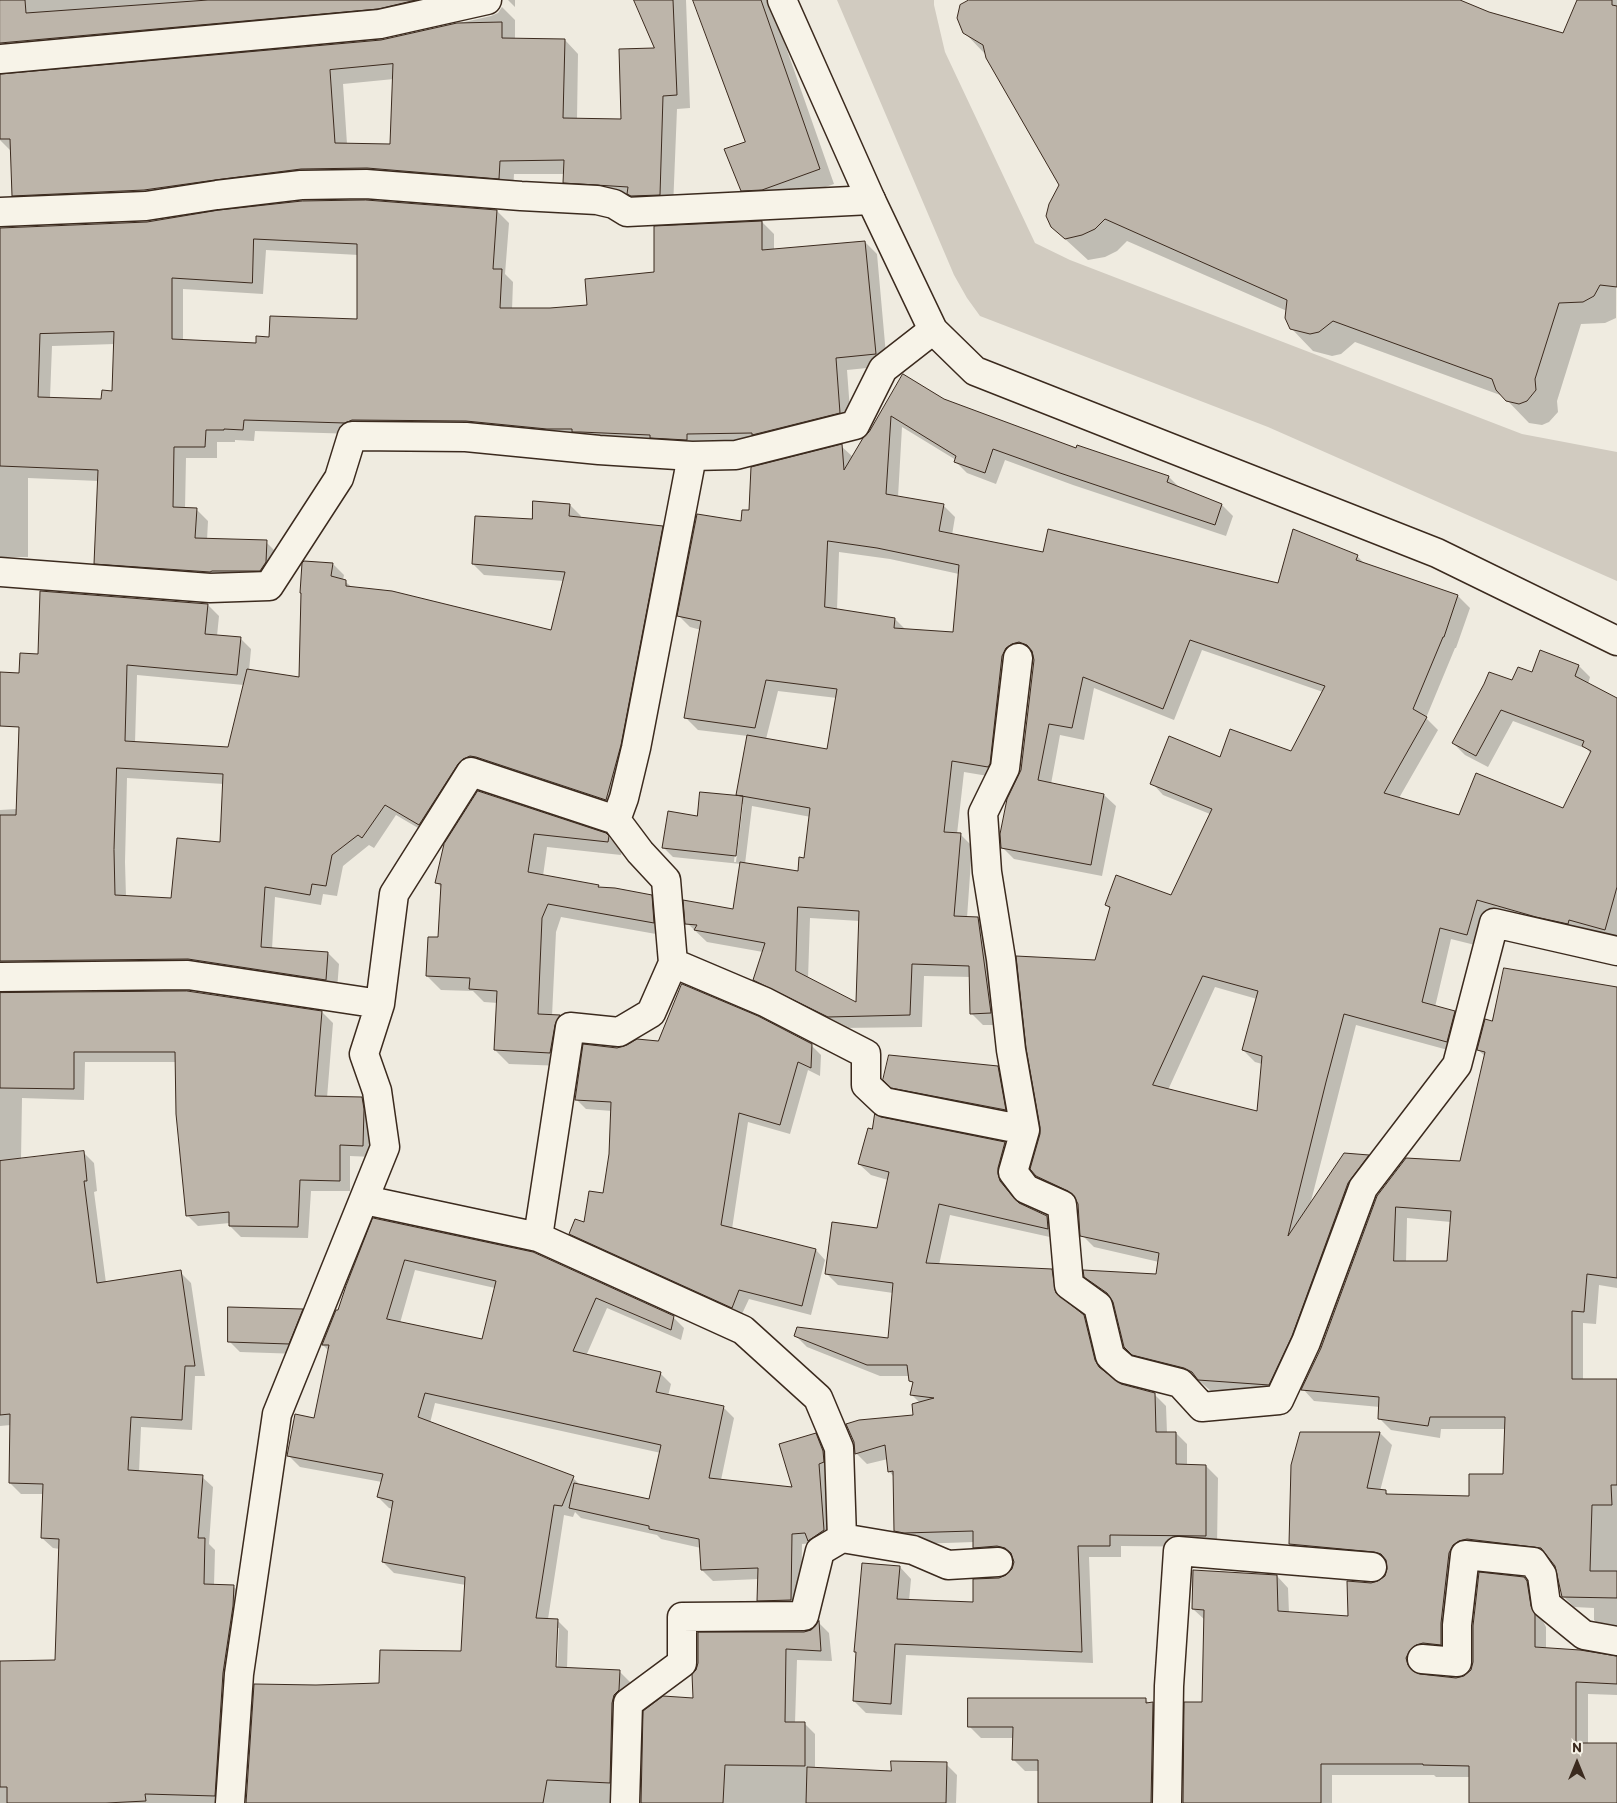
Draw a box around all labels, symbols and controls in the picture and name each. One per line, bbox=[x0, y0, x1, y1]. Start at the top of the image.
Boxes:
north arrow bbox=[1552, 1738, 1602, 1788]
text: N bbox=[1572, 1739, 1582, 1756]

